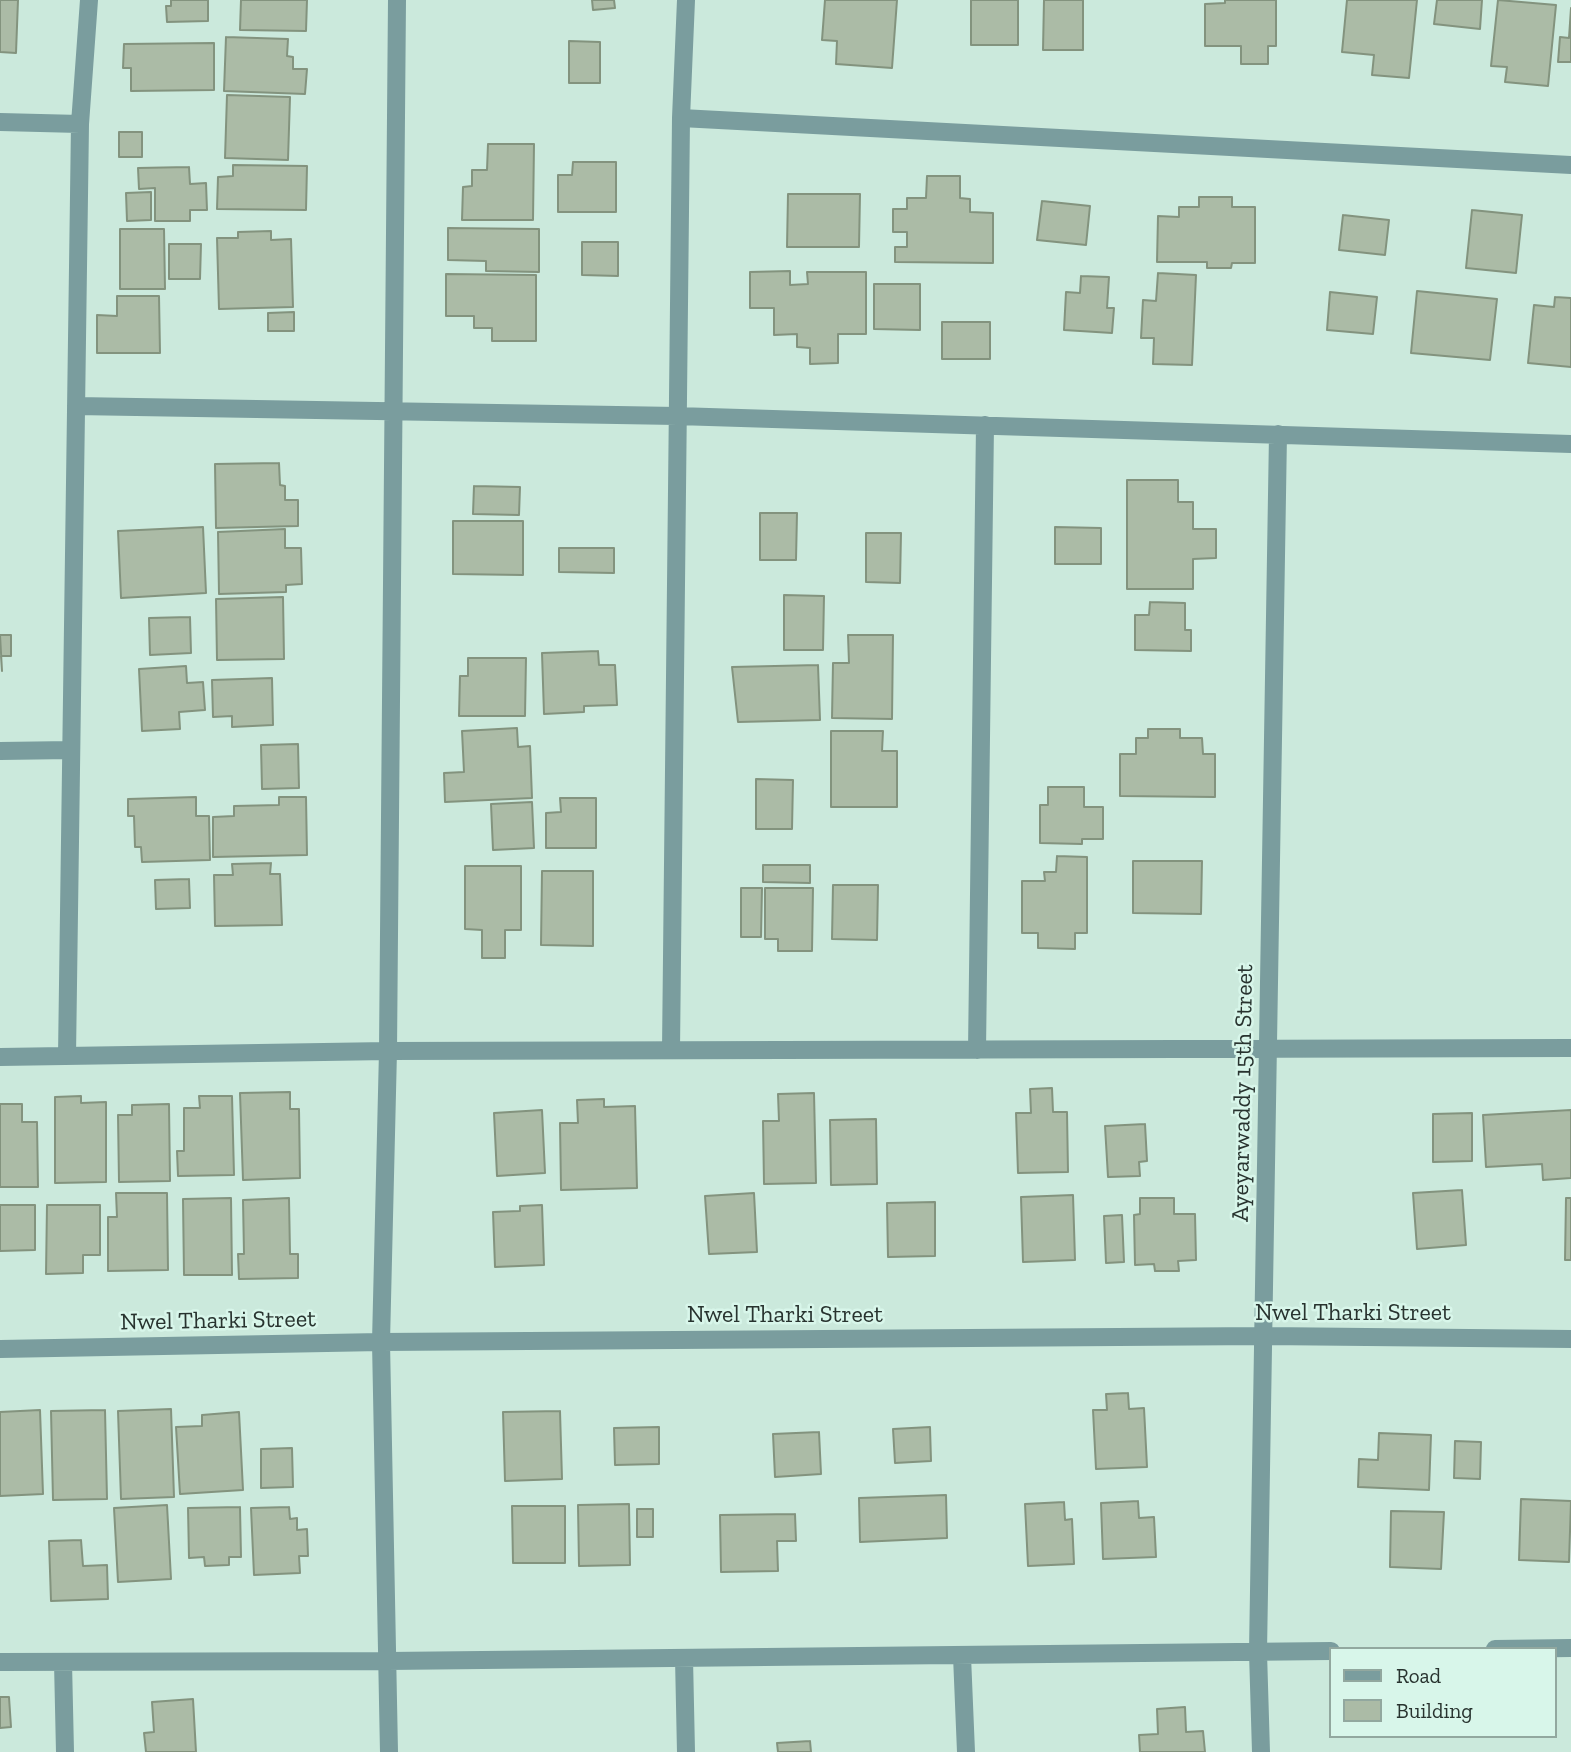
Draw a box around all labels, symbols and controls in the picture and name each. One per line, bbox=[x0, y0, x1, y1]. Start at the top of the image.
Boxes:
street label: Ayeyarwaddy 15th Street bbox=[1226, 964, 1260, 1222]
street label: Nwel Tharki Street bbox=[1255, 1299, 1451, 1327]
street label: Nwel Tharki Street bbox=[687, 1301, 883, 1329]
street label: Nwel Tharki Street bbox=[120, 1305, 316, 1337]
legend bbox=[1330, 1647, 1557, 1738]
text: Road bbox=[1396, 1663, 1441, 1688]
text: Building bbox=[1396, 1698, 1473, 1723]

